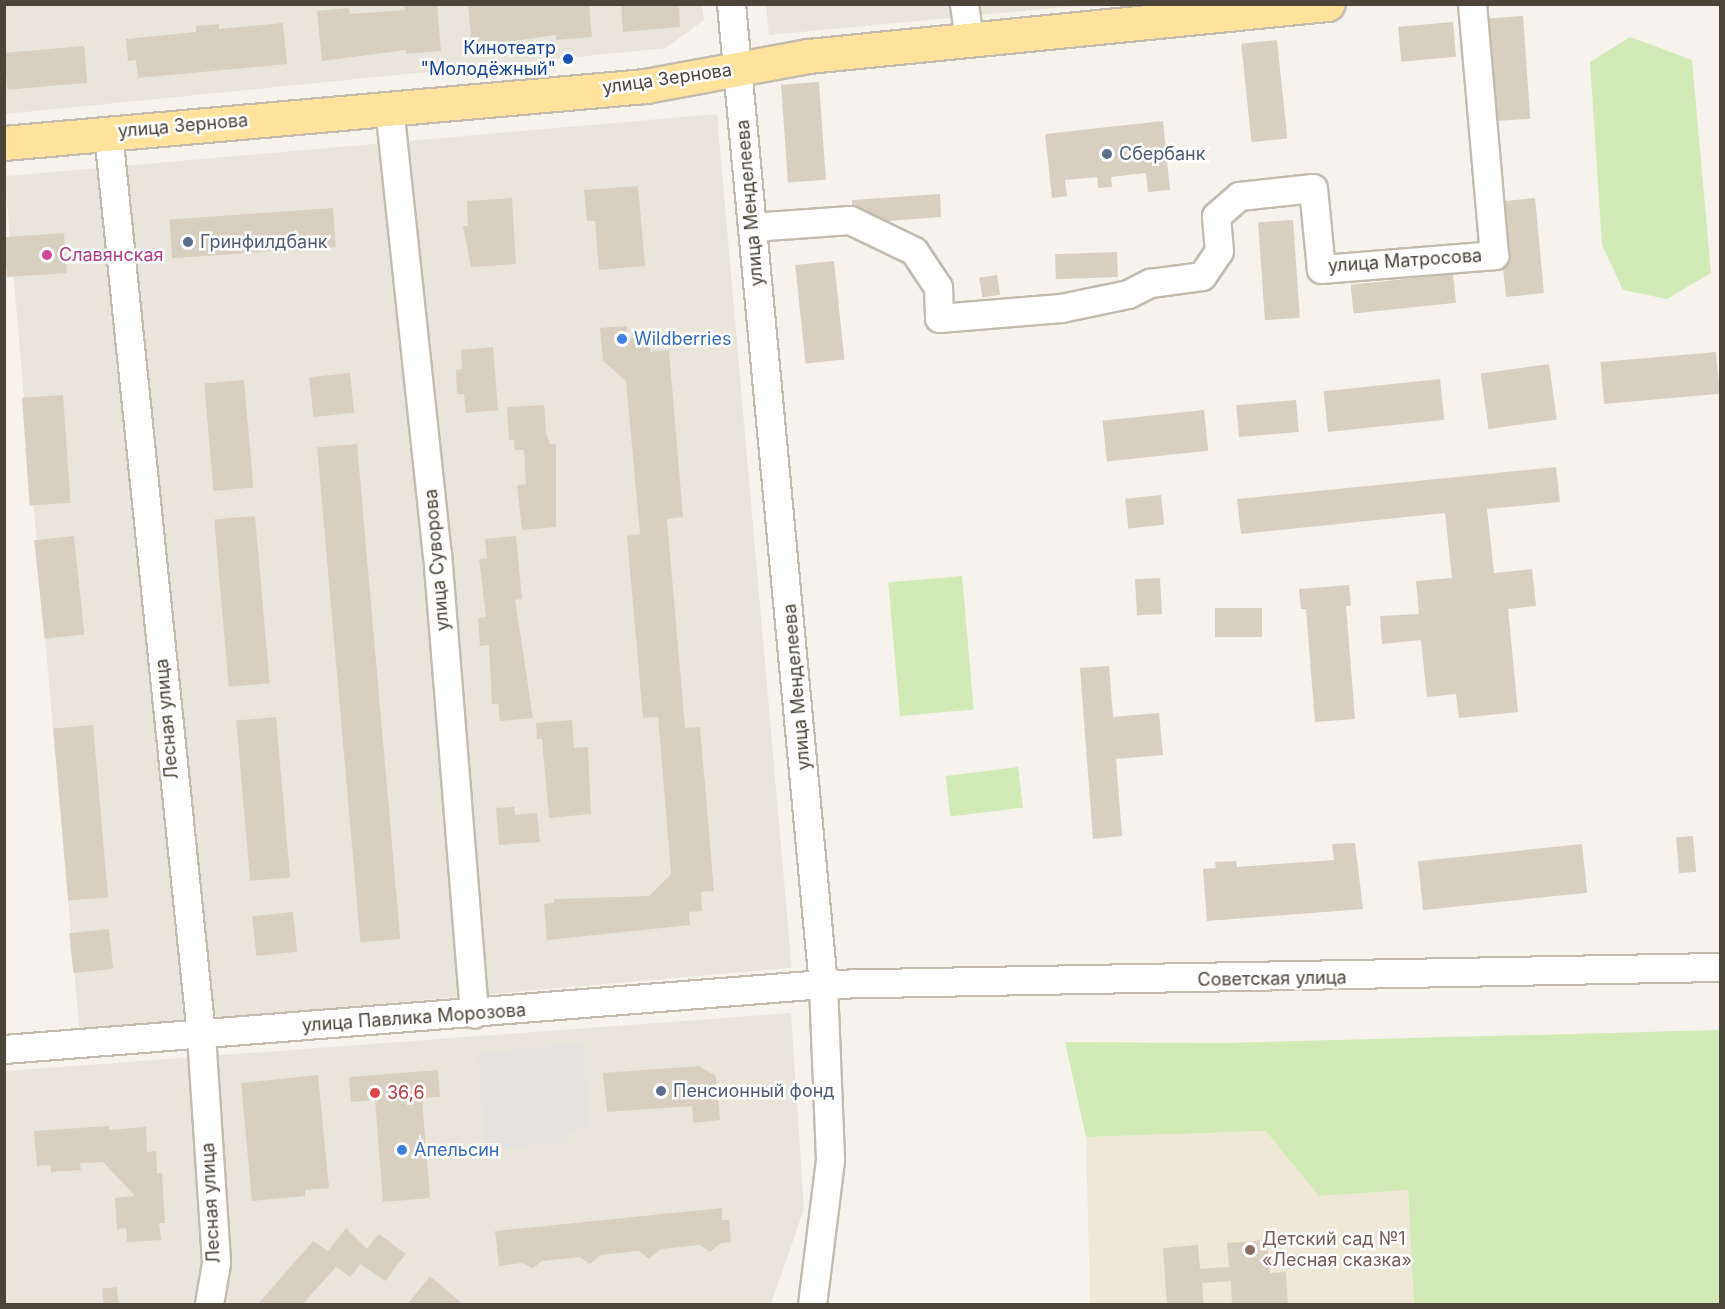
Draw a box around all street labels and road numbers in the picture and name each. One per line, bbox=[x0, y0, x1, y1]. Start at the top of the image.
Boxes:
street label: улица Зернова bbox=[601, 59, 733, 99]
street label: улица Зернова bbox=[117, 110, 249, 142]
street label: улица Менделеева bbox=[732, 119, 768, 287]
street label: улица Матросова bbox=[1327, 245, 1483, 277]
street label: улица Суворова bbox=[420, 488, 454, 632]
street label: улица Менделеева bbox=[779, 603, 815, 771]
street label: Лесная улица bbox=[151, 658, 183, 780]
street label: Советская улица bbox=[1197, 967, 1347, 991]
street label: улица Павлика Морозова bbox=[301, 999, 527, 1037]
street label: Лесная улица bbox=[197, 1142, 225, 1264]

